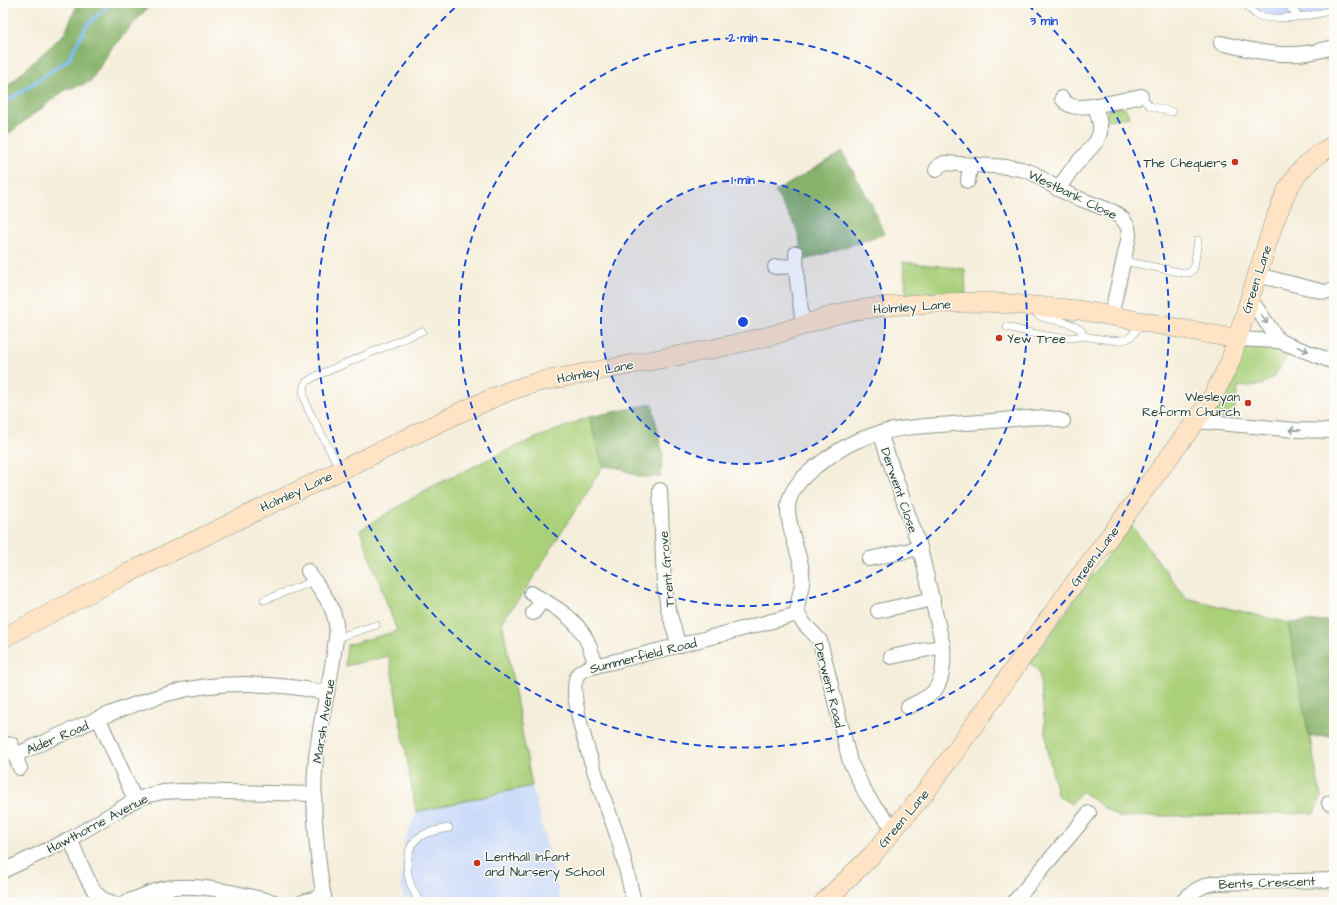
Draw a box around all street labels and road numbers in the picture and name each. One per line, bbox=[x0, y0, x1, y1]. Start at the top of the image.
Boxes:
street label: Westbank Close bbox=[1025, 166, 1120, 224]
street label: Green Lane bbox=[1237, 243, 1276, 316]
street label: Holmley Lane bbox=[873, 295, 952, 320]
street label: Holmley Lane bbox=[555, 356, 635, 389]
street label: Derwent Close bbox=[876, 445, 922, 535]
street label: Holmley Lane bbox=[257, 467, 336, 517]
street label: Green Lane bbox=[1066, 523, 1123, 590]
street label: Trent Grove bbox=[655, 530, 679, 608]
street label: Summerfield Road bbox=[588, 634, 699, 678]
street label: Derwent Road bbox=[810, 641, 848, 730]
street label: Marsh Avenue bbox=[308, 678, 340, 765]
street label: Alder Road bbox=[23, 717, 92, 759]
street label: Green Lane bbox=[874, 786, 934, 852]
street label: Hawthorne Avenue bbox=[44, 790, 151, 858]
street label: Bents Crescent bbox=[1218, 872, 1316, 894]

